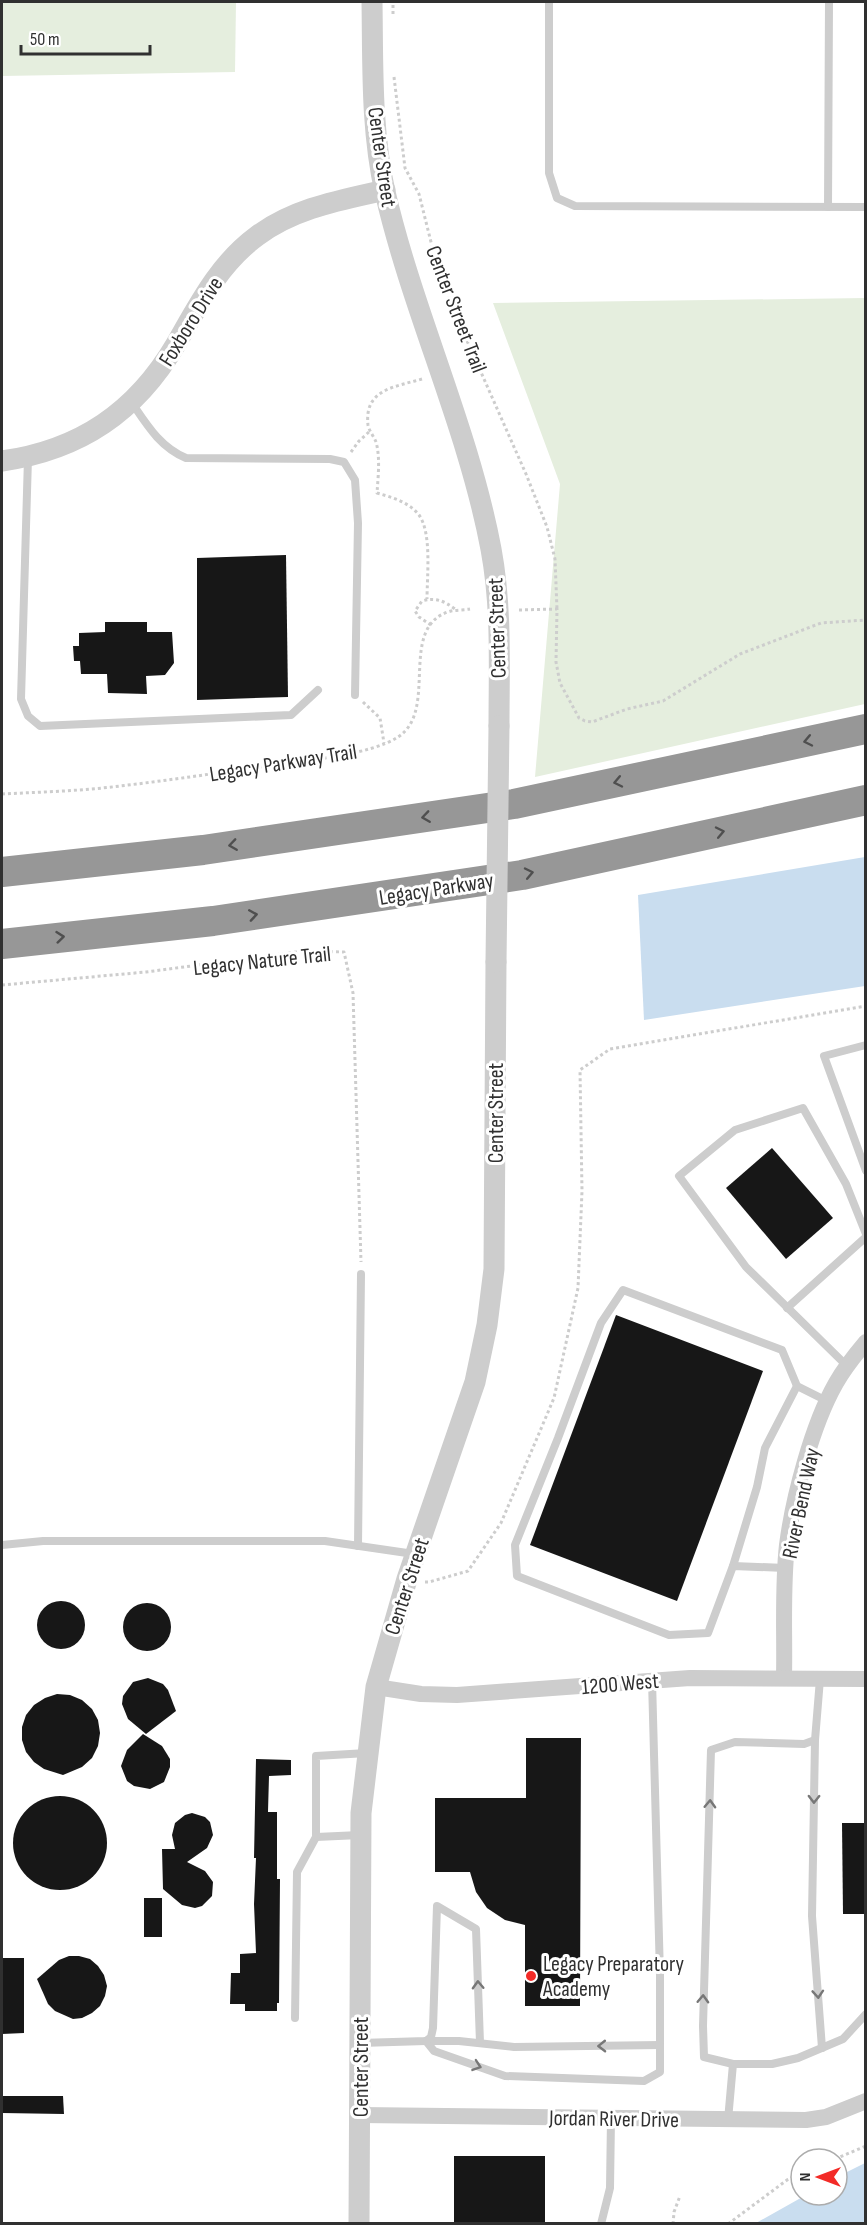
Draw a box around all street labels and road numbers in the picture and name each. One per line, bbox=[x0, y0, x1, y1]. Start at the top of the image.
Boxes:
street label: Center Street bbox=[361, 106, 402, 209]
street label: Center Street Trail bbox=[419, 242, 492, 377]
street label: Foxboro Drive bbox=[153, 272, 229, 372]
street label: Center Street bbox=[482, 577, 513, 679]
street label: Legacy Parkway Trail bbox=[208, 739, 359, 788]
street label: Legacy Parkway bbox=[377, 867, 496, 912]
street label: Legacy Nature Trail bbox=[192, 941, 332, 982]
street label: Center Street bbox=[483, 1062, 510, 1163]
street label: River Bend Way bbox=[777, 1445, 826, 1561]
street label: Center Street bbox=[379, 1534, 436, 1638]
street label: 1200 West bbox=[580, 1668, 660, 1701]
street label: Center Street bbox=[348, 2016, 375, 2117]
street label: Jordan River Drive bbox=[548, 2105, 679, 2134]

